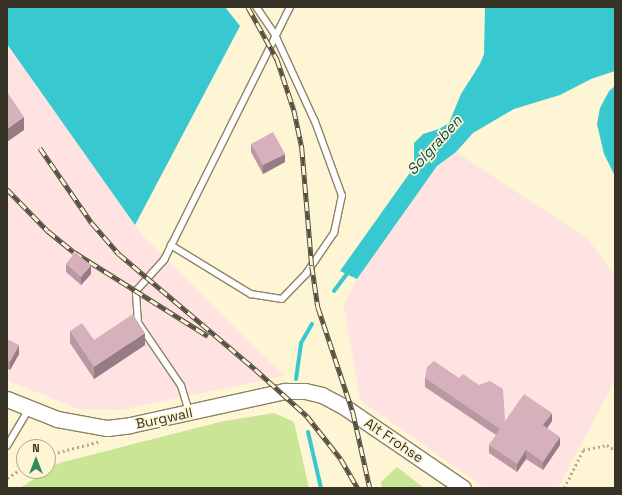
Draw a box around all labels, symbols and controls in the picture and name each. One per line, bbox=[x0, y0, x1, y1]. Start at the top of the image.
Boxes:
water label: Solgraben bbox=[403, 112, 465, 178]
street label: Burgwall bbox=[134, 404, 194, 432]
street label: Alt Frohse bbox=[361, 414, 427, 466]
north arrow bbox=[16, 439, 56, 479]
text: N bbox=[32, 441, 40, 455]

